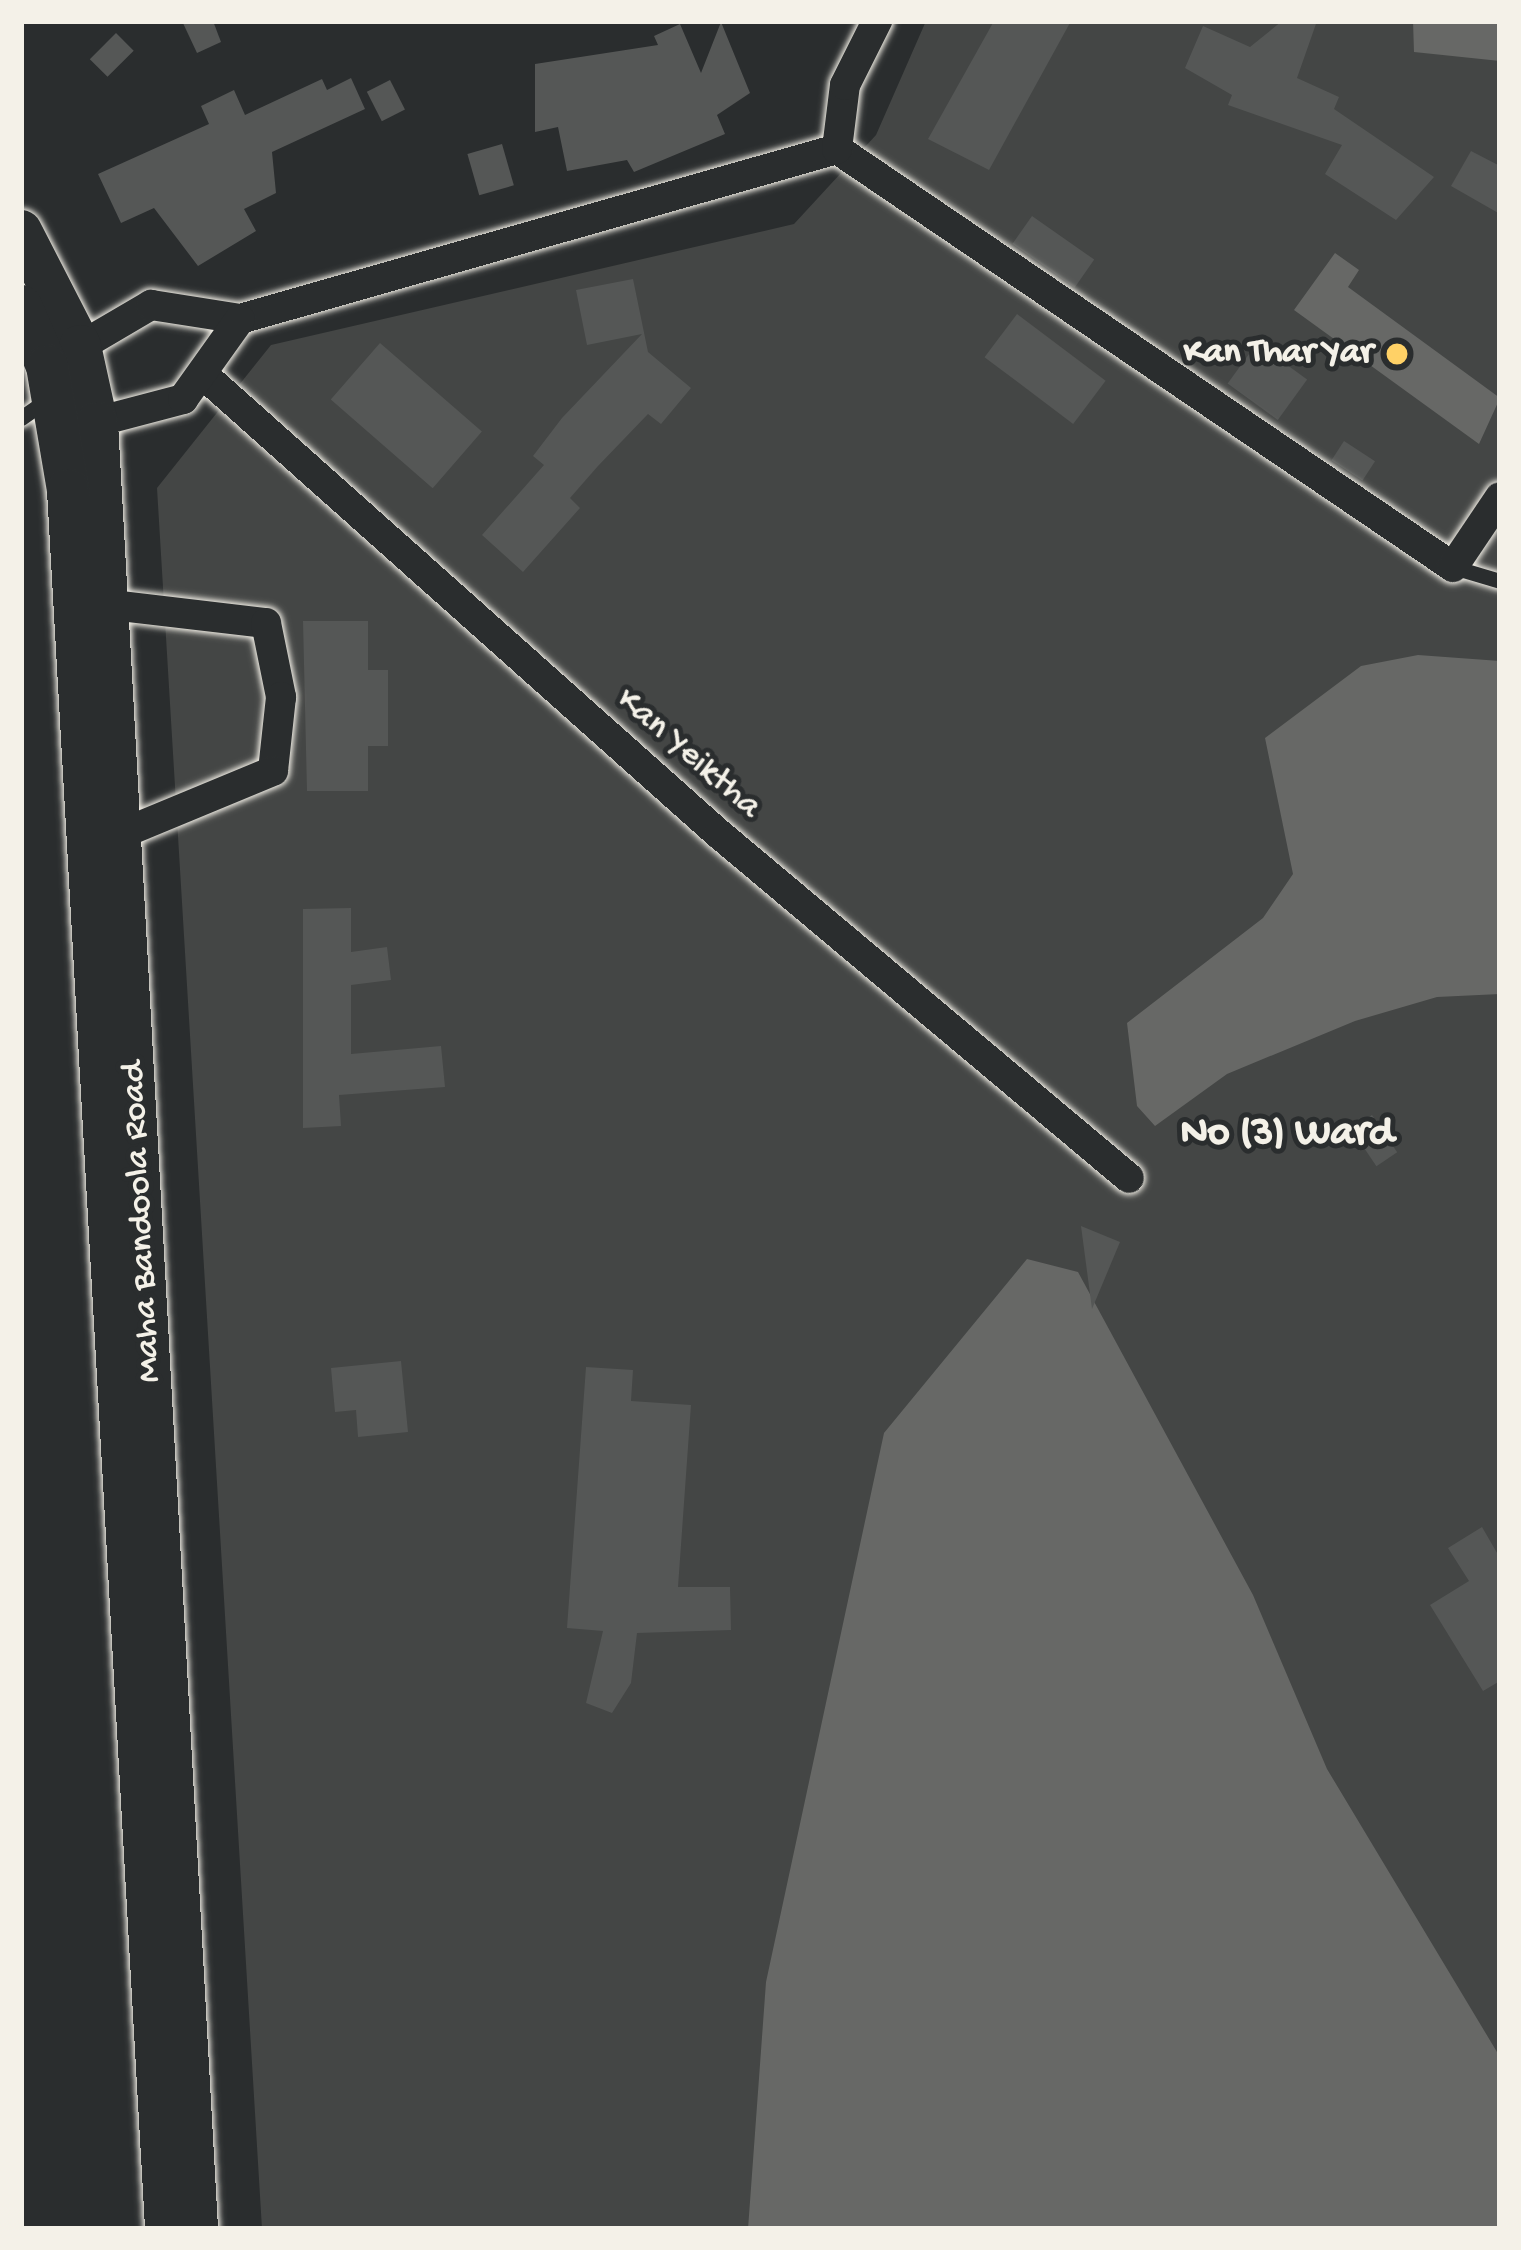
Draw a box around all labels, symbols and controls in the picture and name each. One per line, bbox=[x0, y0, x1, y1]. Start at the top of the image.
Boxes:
place label: Kan Thar Yar bbox=[1184, 332, 1373, 376]
marker: Kan Thar Yar bbox=[1384, 341, 1410, 367]
street label: Kan Yeiktha bbox=[606, 679, 770, 829]
street label: Maha Bandoola Road bbox=[113, 1060, 173, 1384]
district label: No (3) Ward bbox=[1180, 1110, 1394, 1160]

